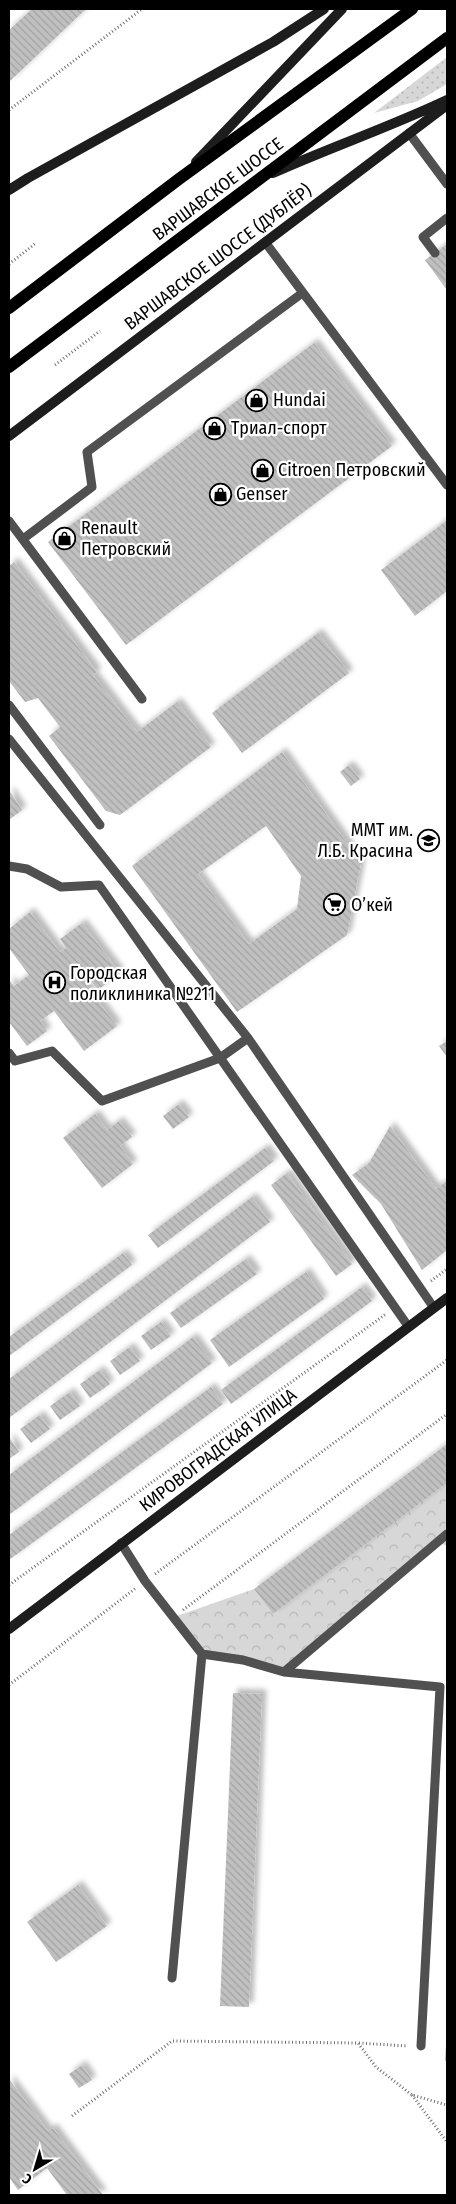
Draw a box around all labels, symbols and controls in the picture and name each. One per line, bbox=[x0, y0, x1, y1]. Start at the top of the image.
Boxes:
street label: ВАРШАВСКОЕ ШОССЕ bbox=[148, 133, 288, 245]
street label: ВАРШАВСКОЕ ШОССЕ (ДУБЛЁР) bbox=[120, 179, 316, 335]
shop icon: Hundai bbox=[245, 388, 269, 412]
place label: Hundai bbox=[273, 389, 326, 411]
shop icon: Триал-спорт bbox=[203, 416, 227, 440]
place label: Триал-спорт bbox=[231, 417, 327, 439]
shop icon: Citroen Петровский bbox=[250, 458, 274, 482]
place label: Citroen Петровский bbox=[278, 459, 426, 481]
shop icon: Genser bbox=[208, 482, 232, 506]
place label: Genser bbox=[236, 483, 288, 505]
place label: Renault Петровский bbox=[81, 517, 171, 560]
shop icon: Renault Петровский bbox=[53, 526, 77, 550]
place label: ММТ им. Л.Б. Красина bbox=[317, 819, 413, 862]
school or university icon: ММТ им. Л.Б. Красина bbox=[417, 828, 441, 852]
supermarket icon: О’кей bbox=[323, 893, 347, 917]
place label: О’кей bbox=[351, 894, 393, 916]
place label: Городская поликлиника №211 bbox=[70, 962, 215, 1005]
hospital icon: Городская поликлиника №211 bbox=[42, 971, 66, 995]
street label: КИРОВОГРАДСКАЯ УЛИЦА bbox=[135, 1383, 301, 1516]
north arrow bbox=[10, 2144, 60, 2194]
text: С bbox=[19, 2169, 35, 2188]

